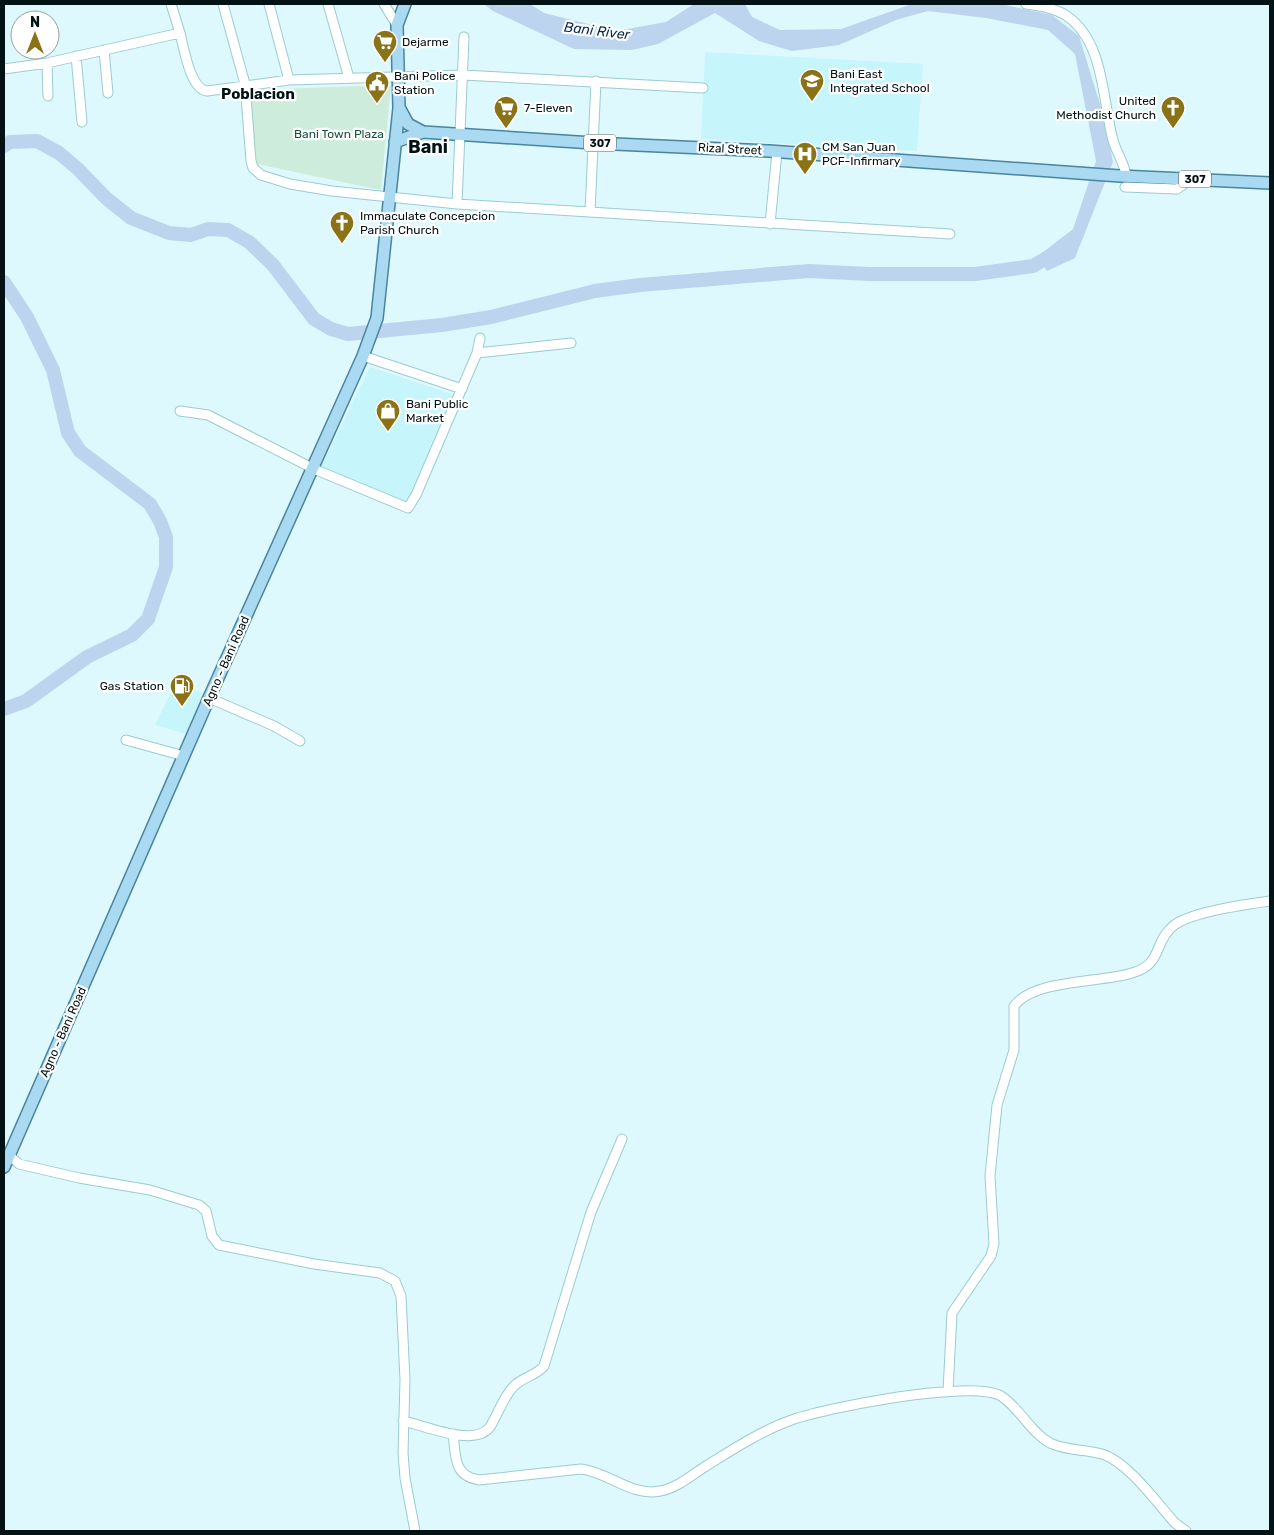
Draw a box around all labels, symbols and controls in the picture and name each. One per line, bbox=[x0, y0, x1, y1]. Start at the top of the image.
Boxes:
north arrow bbox=[10, 10, 60, 60]
text: N bbox=[30, 14, 40, 31]
water label: Bani River bbox=[563, 19, 632, 44]
supermarket icon: Dejarme bbox=[372, 29, 398, 63]
place label: Dejarme bbox=[402, 35, 449, 49]
place label: Bani East Integrated School bbox=[830, 67, 930, 95]
school or university icon: Bani East Integrated School bbox=[799, 68, 825, 102]
place label: Bani Police Station bbox=[394, 69, 456, 97]
public building icon: Bani Police Station bbox=[364, 70, 390, 104]
district label: Poblacion bbox=[221, 85, 295, 103]
place label: United Methodist Church bbox=[1056, 94, 1156, 122]
supermarket icon: 7-Eleven bbox=[493, 95, 519, 129]
church icon: United Methodist Church bbox=[1160, 95, 1186, 129]
place label: 7-Eleven bbox=[524, 101, 573, 115]
park label: Bani Town Plaza bbox=[294, 127, 384, 141]
road number: 307 bbox=[584, 134, 616, 152]
district label: Bani bbox=[408, 136, 448, 158]
street label: Rizal Street bbox=[698, 140, 763, 158]
place label: CM San Juan PCF-Infirmary bbox=[822, 140, 901, 168]
hospital icon: CM San Juan PCF-Infirmary bbox=[792, 141, 818, 175]
road number: 307 bbox=[1179, 170, 1211, 188]
place label: Immaculate Concepcion Parish Church bbox=[360, 209, 495, 237]
church icon: Immaculate Concepcion Parish Church bbox=[329, 210, 355, 244]
place label: Bani Public Market bbox=[406, 397, 469, 425]
shop icon: Bani Public Market bbox=[375, 398, 401, 432]
street label: Agno - Bani Road bbox=[200, 614, 252, 708]
fuel station icon: Gas Station bbox=[169, 673, 195, 707]
place label: Gas Station bbox=[100, 679, 164, 693]
street label: Agno - Bani Road bbox=[37, 985, 89, 1079]

